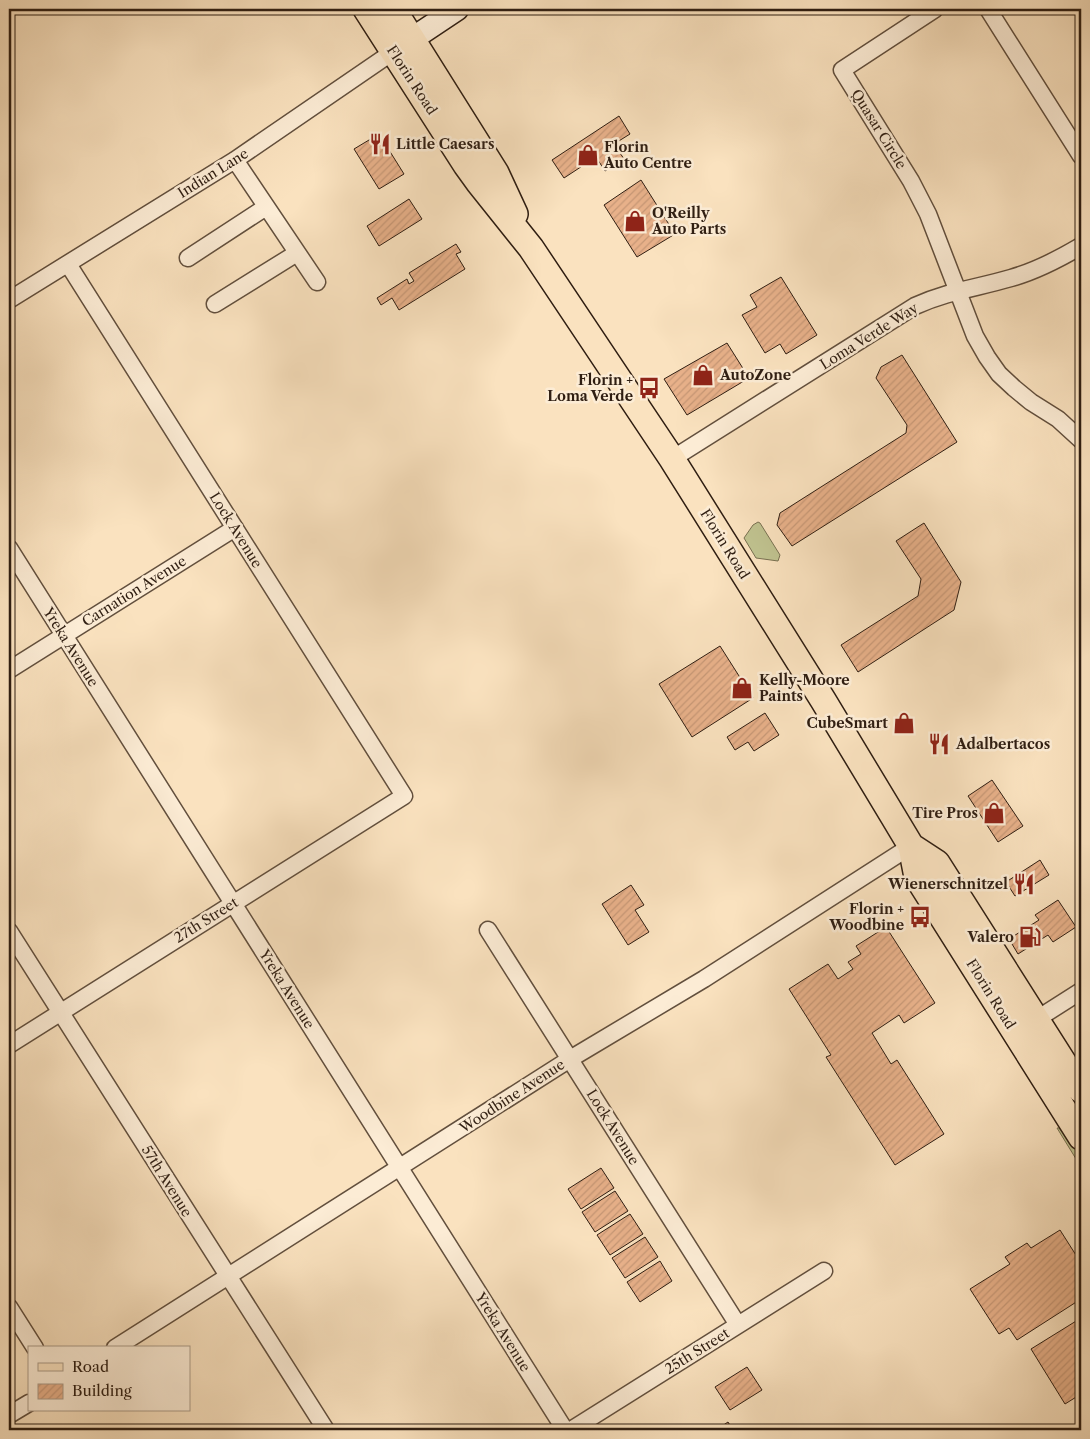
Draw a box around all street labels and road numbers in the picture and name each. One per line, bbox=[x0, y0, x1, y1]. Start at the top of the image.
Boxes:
street label: Florin Road bbox=[383, 42, 441, 118]
street label: Quasar Circle bbox=[847, 86, 911, 172]
street label: Indian Lane bbox=[174, 144, 252, 202]
street label: Loma Verde Way bbox=[817, 299, 921, 373]
street label: Lock Avenue bbox=[206, 489, 266, 571]
street label: Florin Road bbox=[696, 506, 754, 583]
street label: Carnation Avenue bbox=[78, 552, 190, 630]
street label: Yreka Avenue bbox=[39, 603, 103, 690]
street label: 27th Street bbox=[171, 893, 241, 947]
street label: Yreka Avenue bbox=[255, 945, 319, 1032]
street label: Florin Road bbox=[962, 956, 1020, 1033]
street label: Woodbine Avenue bbox=[455, 1055, 568, 1137]
street label: Lock Avenue bbox=[583, 1086, 643, 1168]
street label: 57th Avenue bbox=[138, 1142, 196, 1220]
street label: Yreka Avenue bbox=[471, 1288, 535, 1375]
street label: 25th Street bbox=[661, 1324, 733, 1378]

